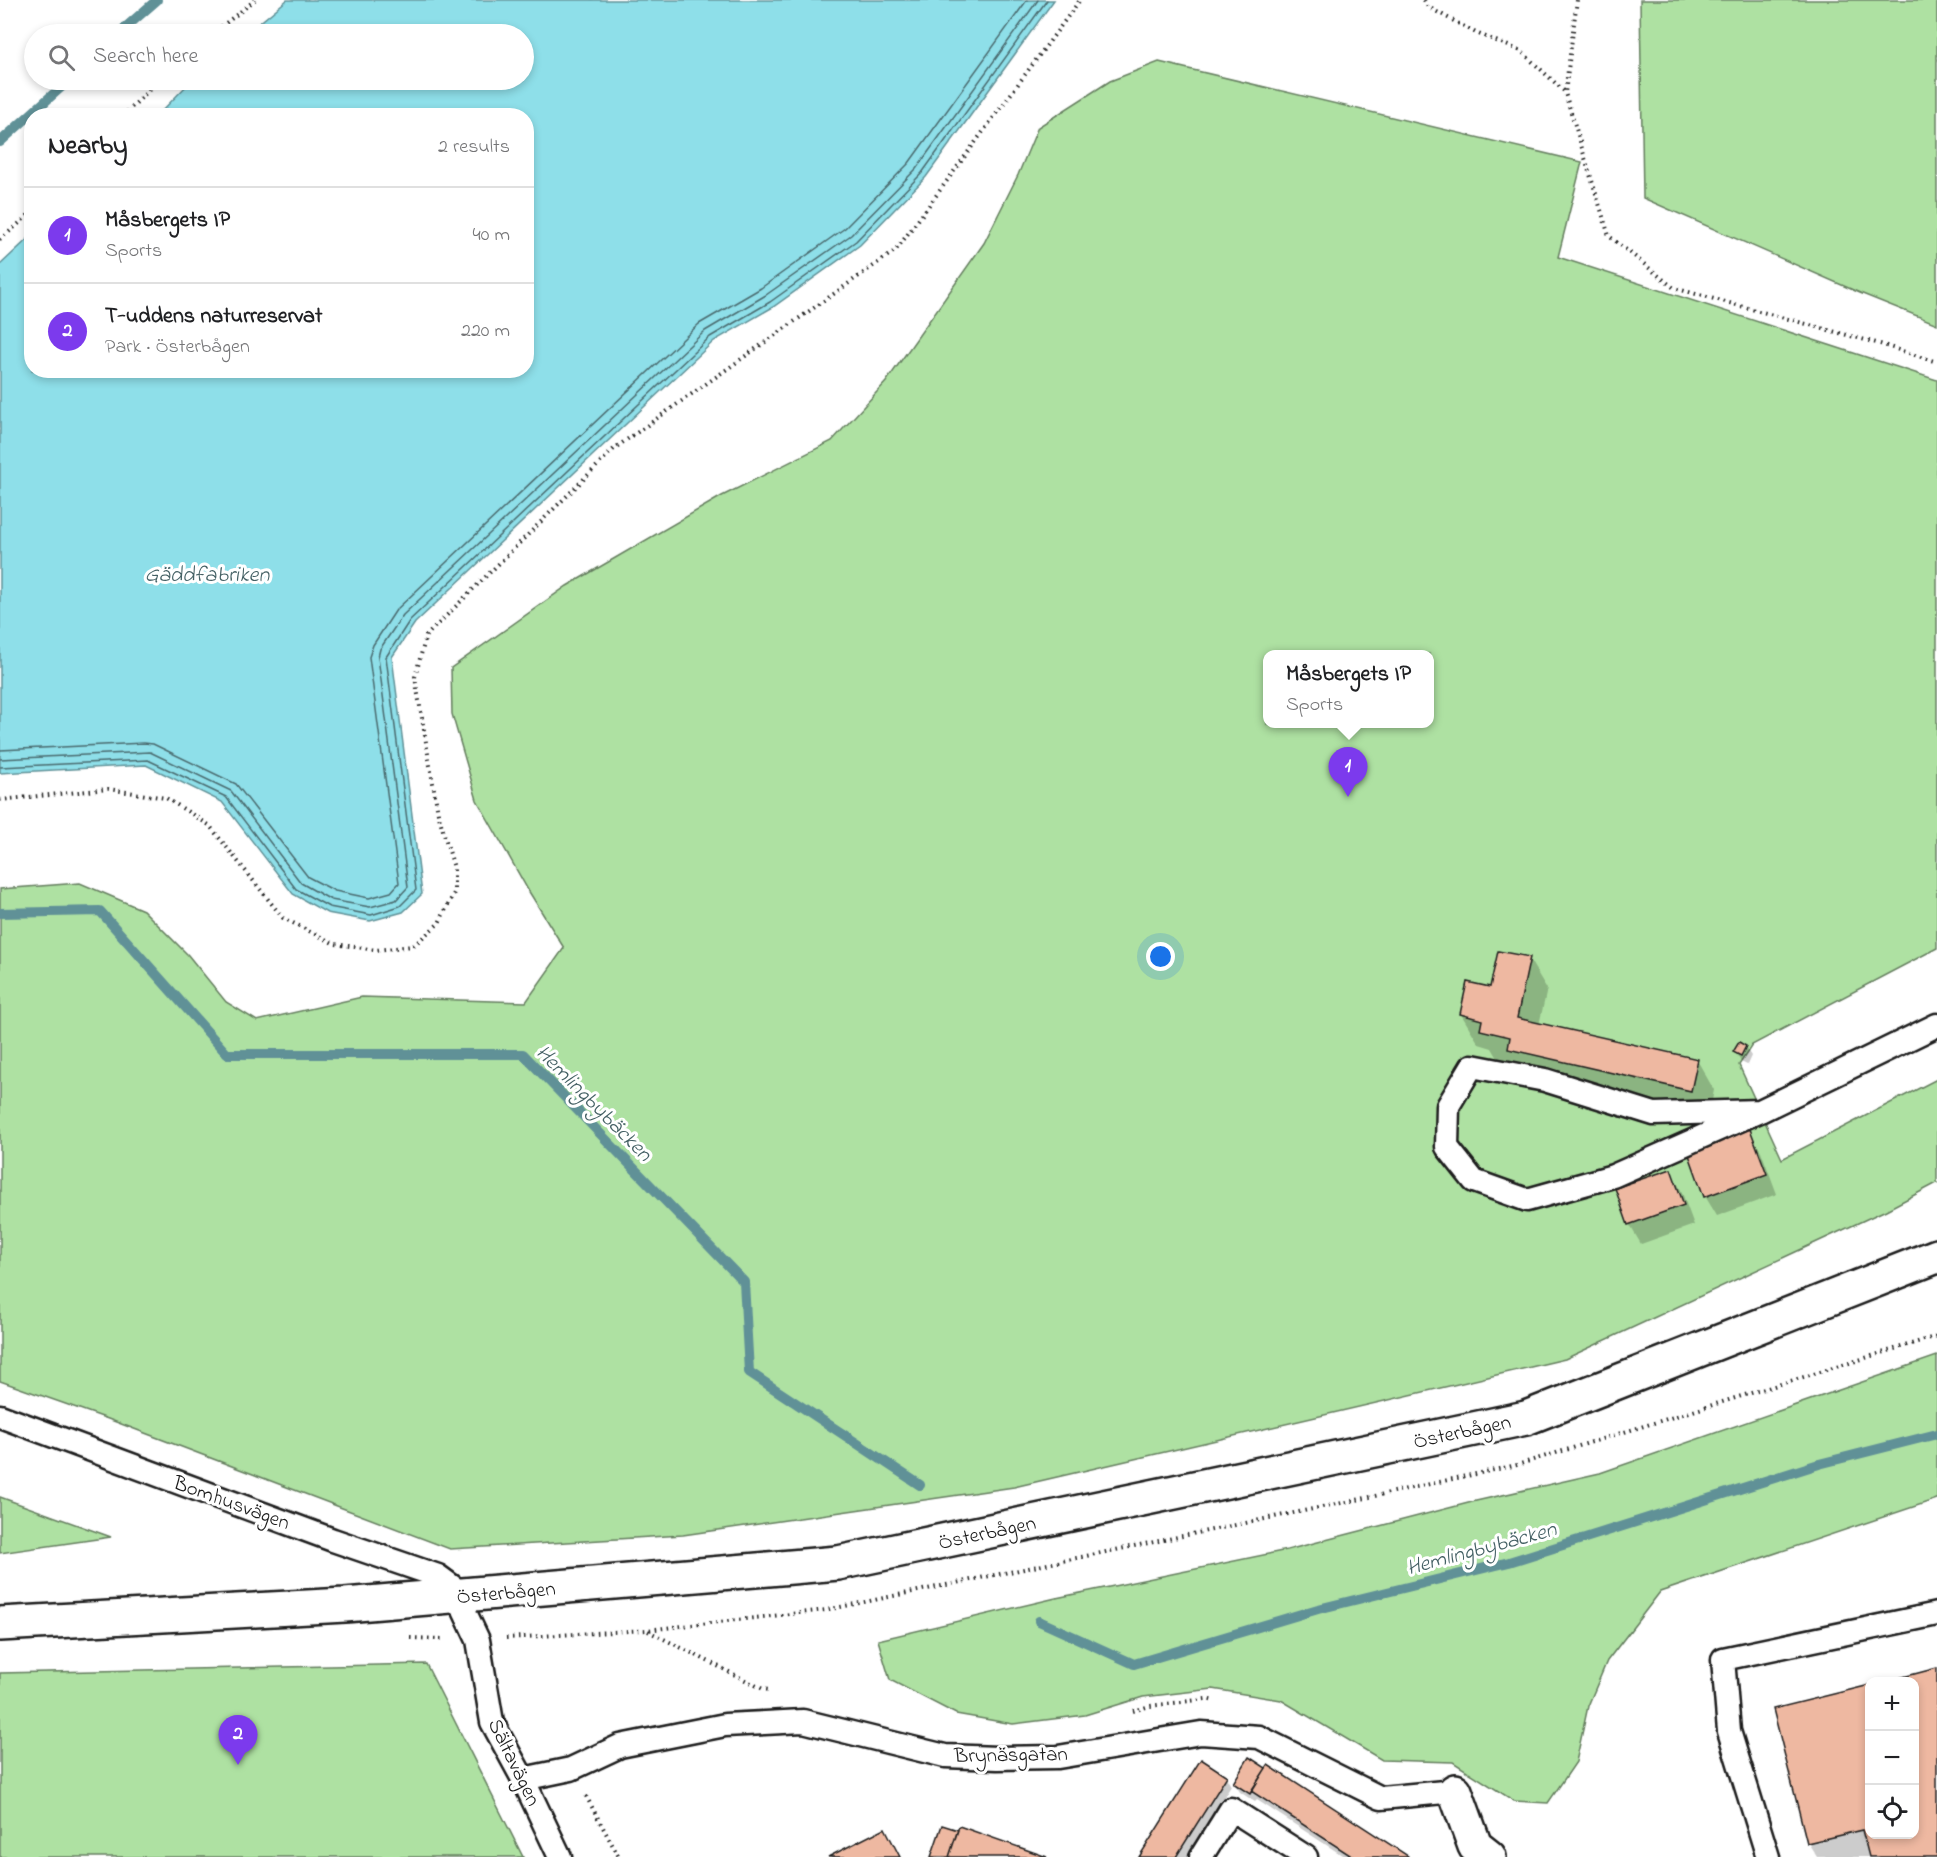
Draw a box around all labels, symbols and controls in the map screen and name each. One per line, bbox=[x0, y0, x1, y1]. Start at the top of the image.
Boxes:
search box bbox=[24, 24, 534, 90]
icon: search bbox=[45, 41, 78, 74]
text: Search here bbox=[93, 41, 198, 73]
text: Nearby bbox=[48, 128, 127, 166]
text: 2 results bbox=[438, 133, 510, 162]
text: Måsbergets IP bbox=[105, 205, 230, 237]
text: 1 bbox=[64, 221, 71, 250]
text: 40 m bbox=[473, 221, 510, 250]
text: Sports bbox=[105, 237, 162, 266]
text: T-uddens naturreservat bbox=[105, 301, 322, 333]
text: 2 bbox=[63, 317, 72, 346]
text: 220 m bbox=[461, 317, 510, 346]
text: Park · Österbågen bbox=[105, 333, 250, 362]
water label: Gäddfabriken bbox=[145, 560, 270, 592]
popup bbox=[1263, 650, 1434, 728]
text: Måsbergets IP bbox=[1286, 659, 1411, 691]
text: Sports bbox=[1286, 691, 1343, 720]
pin: 1 bbox=[1328, 748, 1368, 797]
your location bbox=[1146, 942, 1175, 971]
water label: Hemlingbybäcken bbox=[527, 1038, 659, 1171]
street label: Österbågen bbox=[1411, 1408, 1514, 1460]
street label: Bomhusvägen bbox=[167, 1469, 294, 1541]
street label: Österbågen bbox=[936, 1509, 1039, 1561]
water label: Hemlingbybäcken bbox=[1403, 1514, 1561, 1585]
street label: Österbågen bbox=[456, 1575, 557, 1615]
map controls bbox=[1865, 1677, 1919, 1839]
button: + bbox=[1865, 1677, 1919, 1731]
street label: Sältavägen bbox=[477, 1714, 547, 1813]
pin: 2 bbox=[218, 1716, 258, 1765]
button: − bbox=[1865, 1731, 1919, 1785]
street label: Brynäsgatan bbox=[953, 1740, 1068, 1774]
button: locate bbox=[1865, 1785, 1919, 1839]

